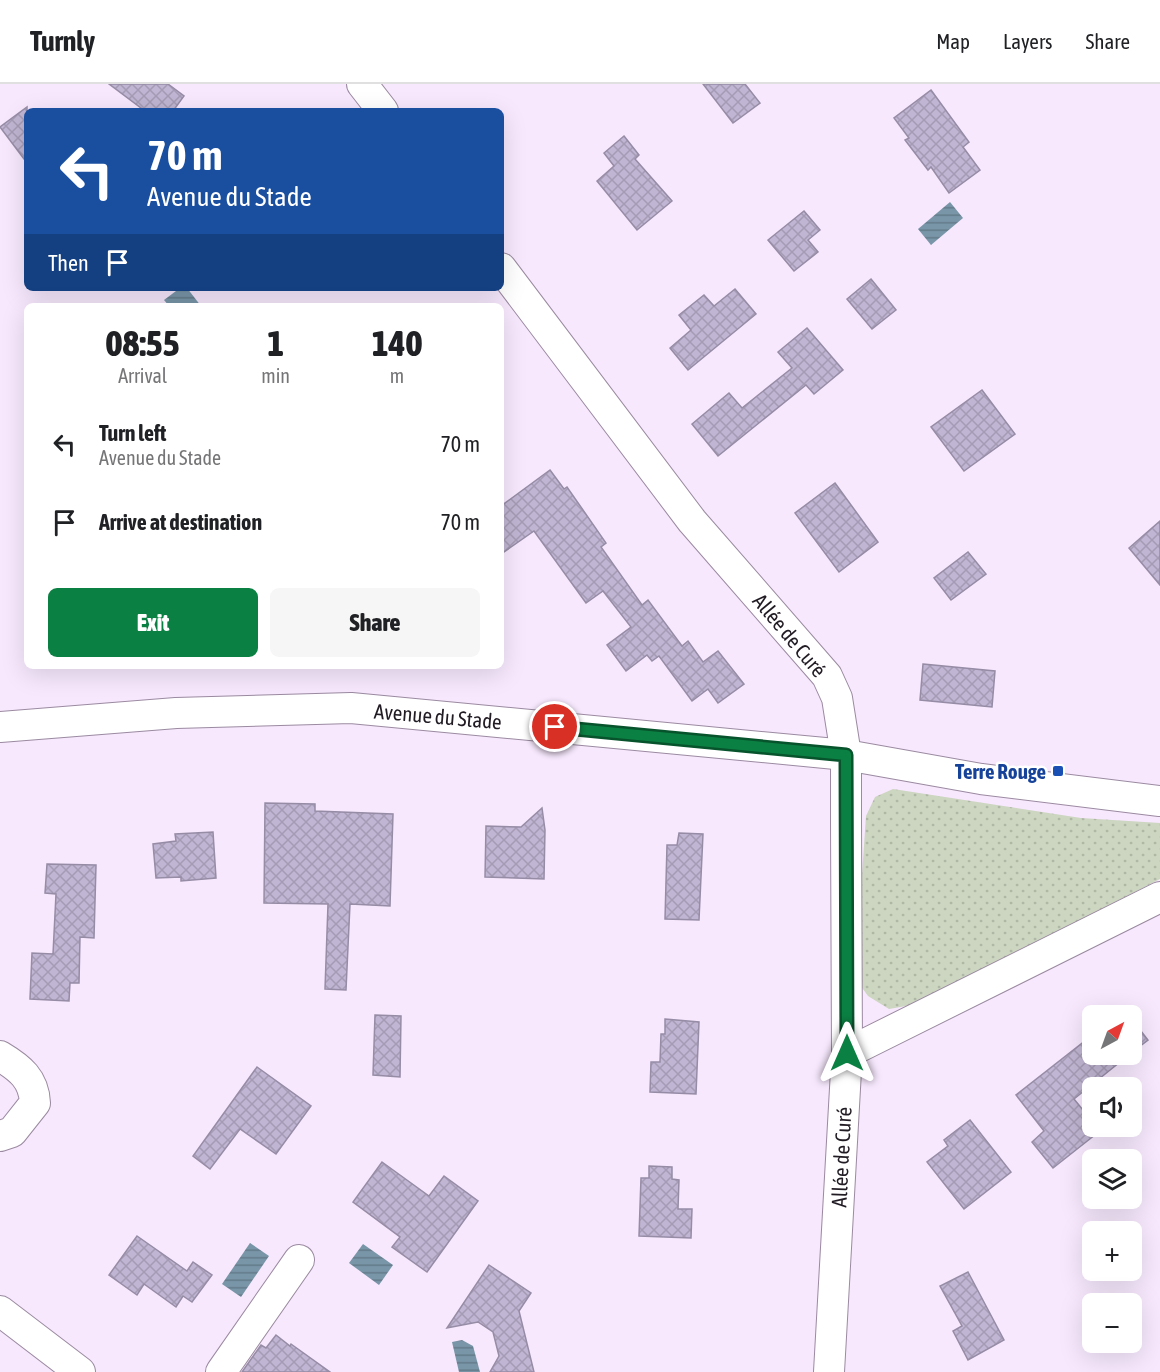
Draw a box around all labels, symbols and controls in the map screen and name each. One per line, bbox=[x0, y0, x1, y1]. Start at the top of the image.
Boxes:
text: Turnly bbox=[30, 25, 95, 57]
text: Map bbox=[936, 29, 970, 53]
text: Layers bbox=[1003, 29, 1053, 53]
text: Share bbox=[1086, 29, 1130, 53]
text: 70 m bbox=[147, 131, 222, 179]
icon: left bbox=[48, 132, 126, 210]
text: Avenue du Stade bbox=[147, 181, 312, 212]
icon: arrive bbox=[101, 246, 134, 279]
text: Then bbox=[48, 250, 89, 276]
text: 08:55 bbox=[106, 322, 180, 364]
text: 1 bbox=[267, 322, 284, 364]
text: 140 bbox=[372, 322, 422, 364]
text: Arrival bbox=[118, 364, 167, 387]
text: min bbox=[261, 364, 290, 387]
text: m bbox=[390, 364, 404, 387]
text: Turn left bbox=[99, 420, 166, 446]
icon: left bbox=[48, 428, 81, 461]
text: 70 m bbox=[440, 431, 480, 457]
text: Avenue du Stade bbox=[99, 446, 221, 469]
icon: arrive bbox=[48, 506, 81, 539]
text: Arrive at destination bbox=[99, 509, 262, 535]
text: 70 m bbox=[440, 509, 480, 535]
button: Exit bbox=[48, 588, 258, 657]
button: Share bbox=[270, 588, 480, 657]
street label: Allée de Curé bbox=[748, 589, 832, 681]
street label: Avenue du Stade bbox=[373, 698, 503, 734]
pin bbox=[529, 701, 580, 752]
icon: arrive bbox=[538, 710, 571, 743]
place label: Terre Rouge bbox=[955, 759, 1046, 783]
marker: Terre Rouge bbox=[1051, 764, 1065, 778]
north arrow bbox=[1082, 1005, 1142, 1065]
map controls bbox=[1082, 1005, 1142, 1353]
position arrow bbox=[815, 1021, 879, 1085]
button: sound bbox=[1082, 1077, 1142, 1137]
street label: Allée de Curé bbox=[826, 1106, 856, 1208]
button: layers bbox=[1082, 1149, 1142, 1209]
button: + bbox=[1082, 1221, 1142, 1281]
button: − bbox=[1082, 1293, 1142, 1353]

